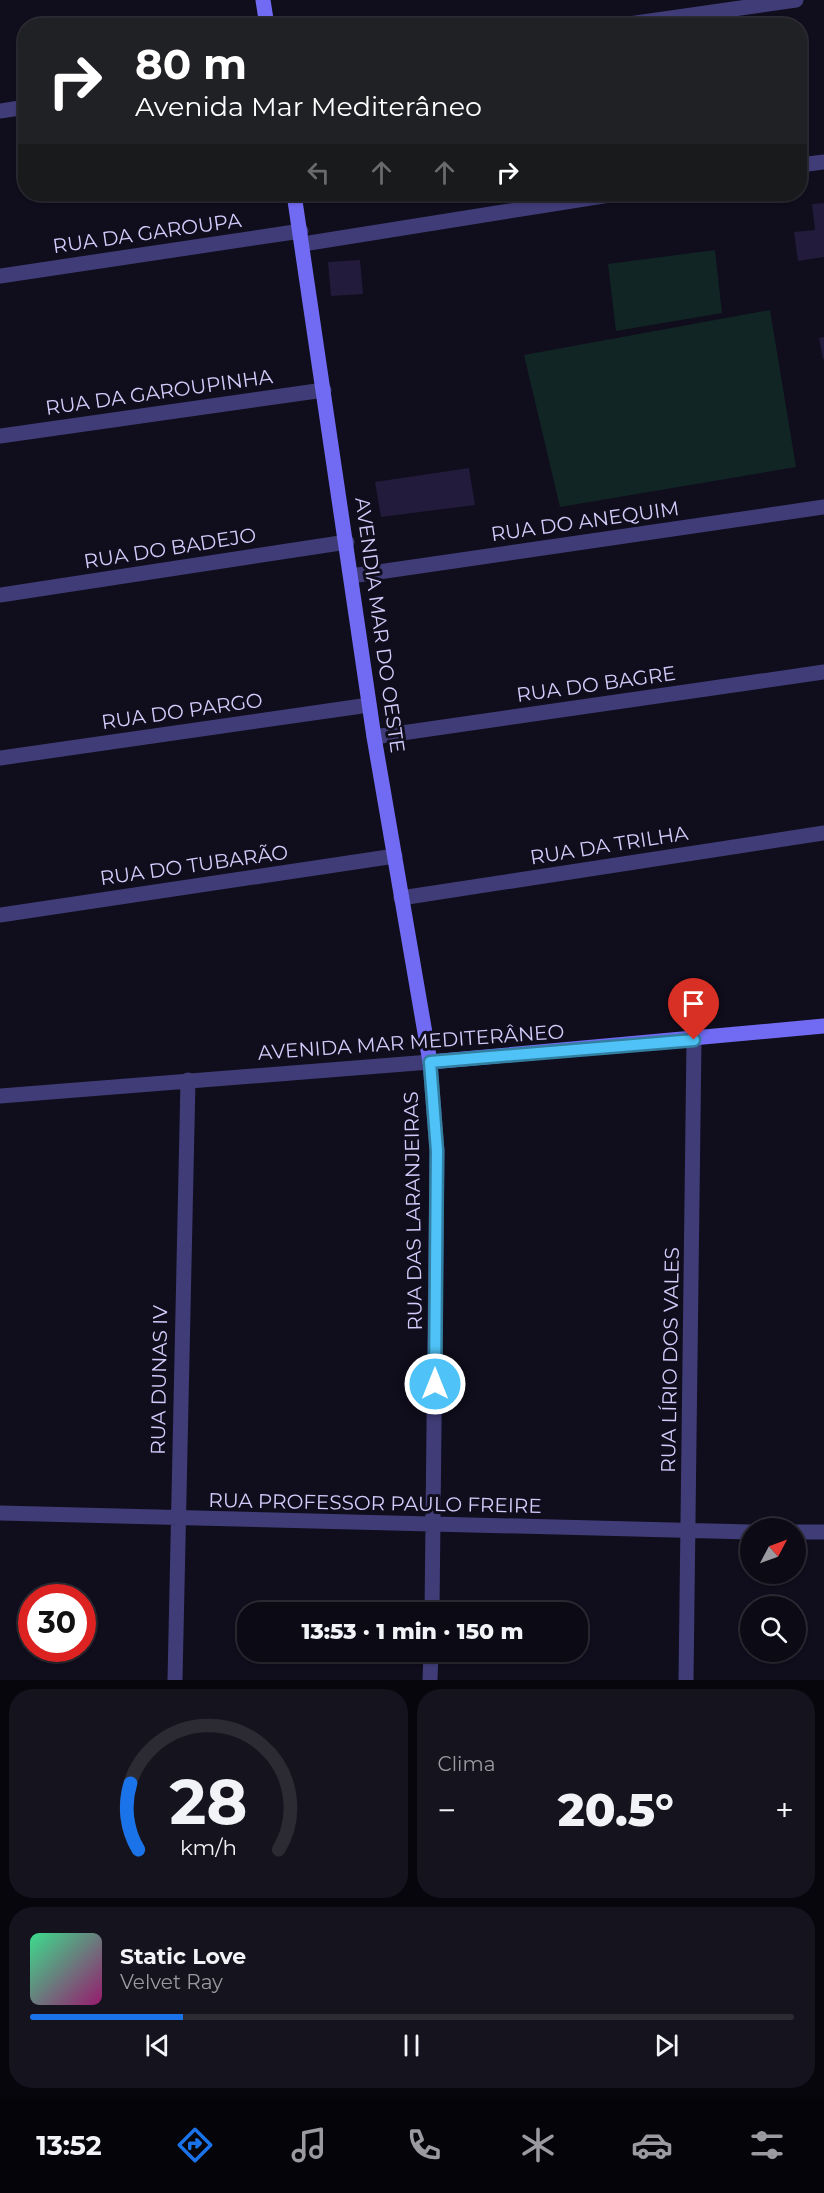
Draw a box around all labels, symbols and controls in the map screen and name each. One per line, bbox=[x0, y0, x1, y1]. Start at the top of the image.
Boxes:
text: 80 m bbox=[135, 38, 247, 90]
icon: right bbox=[36, 42, 114, 120]
text: Avenida Mar Mediterâneo bbox=[135, 90, 482, 123]
icon: left bbox=[302, 156, 335, 189]
icon: ahead bbox=[365, 156, 398, 189]
icon: ahead bbox=[428, 156, 461, 189]
icon: right bbox=[491, 156, 524, 189]
street label: RUA DA GAROUPA bbox=[51, 208, 243, 258]
street label: RUA DA GAROUPINHA bbox=[44, 364, 275, 420]
street label: AVENDIA MAR DO OESTE bbox=[350, 496, 410, 754]
street label: RUA DO ANEQUIM bbox=[489, 496, 681, 546]
street label: RUA DO BADEJO bbox=[82, 523, 258, 573]
street label: RUA DO BAGRE bbox=[515, 661, 677, 707]
street label: RUA DO PARGO bbox=[100, 688, 264, 734]
street label: RUA DA TRILHA bbox=[528, 821, 690, 869]
street label: RUA DO TUBARÃO bbox=[98, 840, 290, 890]
pin bbox=[668, 978, 719, 1040]
icon: arrive bbox=[677, 987, 710, 1020]
street label: AVENIDA MAR MEDITERÂNEO bbox=[257, 1019, 565, 1065]
street label: RUA DAS LARANJEIRAS bbox=[399, 1091, 427, 1331]
street label: RUA LÍRIO DOS VALES bbox=[656, 1247, 684, 1473]
street label: RUA DUNAS IV bbox=[146, 1305, 172, 1455]
position arrow bbox=[403, 1352, 467, 1416]
street label: RUA PROFESSOR PAULO FREIRE bbox=[208, 1488, 542, 1518]
north arrow bbox=[740, 1518, 806, 1584]
map controls bbox=[740, 1518, 806, 1662]
speed limit sign: 30 bbox=[18, 1584, 96, 1662]
button: search bbox=[740, 1596, 806, 1662]
text: 13:53 · 1 min · 150 m bbox=[302, 1618, 523, 1645]
text: Clima bbox=[438, 1752, 495, 1776]
text: 28 bbox=[169, 1764, 247, 1840]
text: 20.5° bbox=[558, 1782, 674, 1837]
text: − bbox=[438, 1790, 456, 1830]
text: + bbox=[775, 1790, 794, 1830]
text: km/h bbox=[180, 1835, 237, 1861]
text: Static Love bbox=[120, 1943, 246, 1970]
text: Velvet Ray bbox=[120, 1970, 223, 1994]
icon: previous bbox=[141, 2029, 174, 2062]
icon: pause bbox=[395, 2029, 428, 2062]
icon: next bbox=[650, 2029, 683, 2062]
icon: directions bbox=[174, 2124, 216, 2166]
icon: music bbox=[288, 2124, 330, 2166]
icon: phone bbox=[403, 2124, 445, 2166]
icon: climate bbox=[517, 2124, 559, 2166]
icon: car bbox=[631, 2124, 673, 2166]
icon: filters bbox=[746, 2124, 788, 2166]
text: 13:52 bbox=[36, 2129, 102, 2162]

